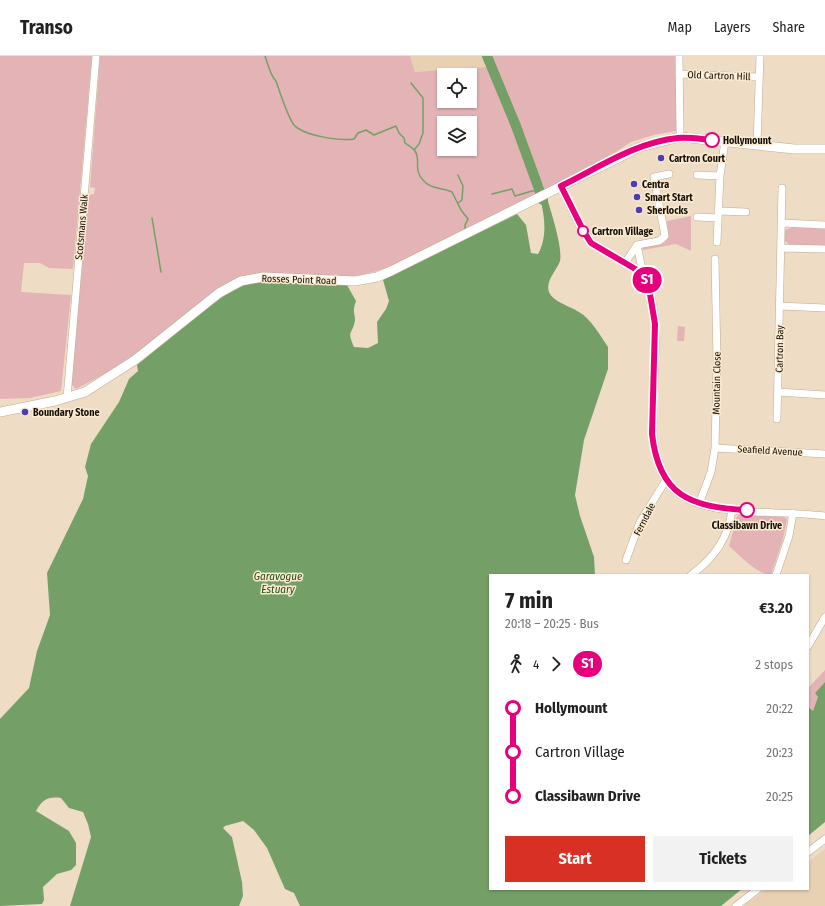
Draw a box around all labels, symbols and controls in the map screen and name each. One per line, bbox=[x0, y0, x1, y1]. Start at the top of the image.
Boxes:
text: Transo bbox=[20, 16, 73, 39]
text: Map bbox=[668, 19, 692, 36]
text: Layers bbox=[714, 19, 750, 36]
text: Share bbox=[772, 19, 805, 36]
map controls bbox=[437, 68, 477, 156]
button: locate bbox=[437, 68, 477, 108]
street label: Old Cartron Hill bbox=[687, 69, 751, 83]
button: layers bbox=[437, 116, 477, 156]
marker: Hollymount bbox=[704, 132, 720, 148]
place label: Hollymount bbox=[723, 135, 772, 147]
marker: Cartron Court bbox=[656, 153, 666, 163]
place label: Cartron Court bbox=[669, 153, 726, 165]
marker: Centra bbox=[629, 179, 639, 189]
place label: Centra bbox=[642, 179, 669, 191]
marker: Smart Start bbox=[632, 192, 642, 202]
place label: Smart Start bbox=[645, 192, 693, 204]
street label: Scotsmans Walk bbox=[73, 194, 91, 260]
marker: Sherlocks bbox=[634, 205, 644, 215]
place label: Sherlocks bbox=[647, 205, 689, 217]
marker: Cartron Village bbox=[577, 225, 589, 237]
place label: Cartron Village bbox=[592, 226, 653, 238]
line badge: S1 bbox=[629, 267, 665, 293]
text: S1 bbox=[641, 271, 653, 288]
street label: Rosses Point Road bbox=[261, 273, 337, 287]
street label: Cartron Bay bbox=[774, 325, 786, 373]
street label: Mountain Close bbox=[710, 351, 724, 415]
marker: Boundary Stone bbox=[20, 407, 30, 417]
place label: Boundary Stone bbox=[33, 407, 99, 419]
street label: Seafield Avenue bbox=[737, 443, 803, 459]
street label: Ferndale bbox=[632, 501, 658, 538]
marker: Classibawn Drive bbox=[739, 502, 755, 518]
place label: Classibawn Drive bbox=[712, 520, 782, 532]
water label: Garavogue Estuary bbox=[254, 570, 302, 596]
text: 7 min bbox=[505, 587, 553, 614]
text: €3.20 bbox=[759, 599, 793, 617]
text: 20:18 – 20:25 · Bus bbox=[505, 616, 599, 631]
icon: walk bbox=[505, 653, 527, 675]
icon: forward bbox=[545, 653, 567, 675]
text: S1 bbox=[581, 655, 594, 672]
text: 4 bbox=[533, 657, 539, 672]
text: 2 stops bbox=[755, 657, 793, 672]
text: Hollymount bbox=[535, 699, 608, 717]
text: 20:22 bbox=[766, 701, 793, 716]
text: Cartron Village bbox=[535, 743, 625, 761]
text: 20:23 bbox=[766, 745, 793, 760]
text: Classibawn Drive bbox=[535, 787, 641, 805]
text: 20:25 bbox=[766, 789, 793, 804]
button: Start bbox=[505, 836, 645, 882]
button: Tickets bbox=[653, 836, 793, 882]

